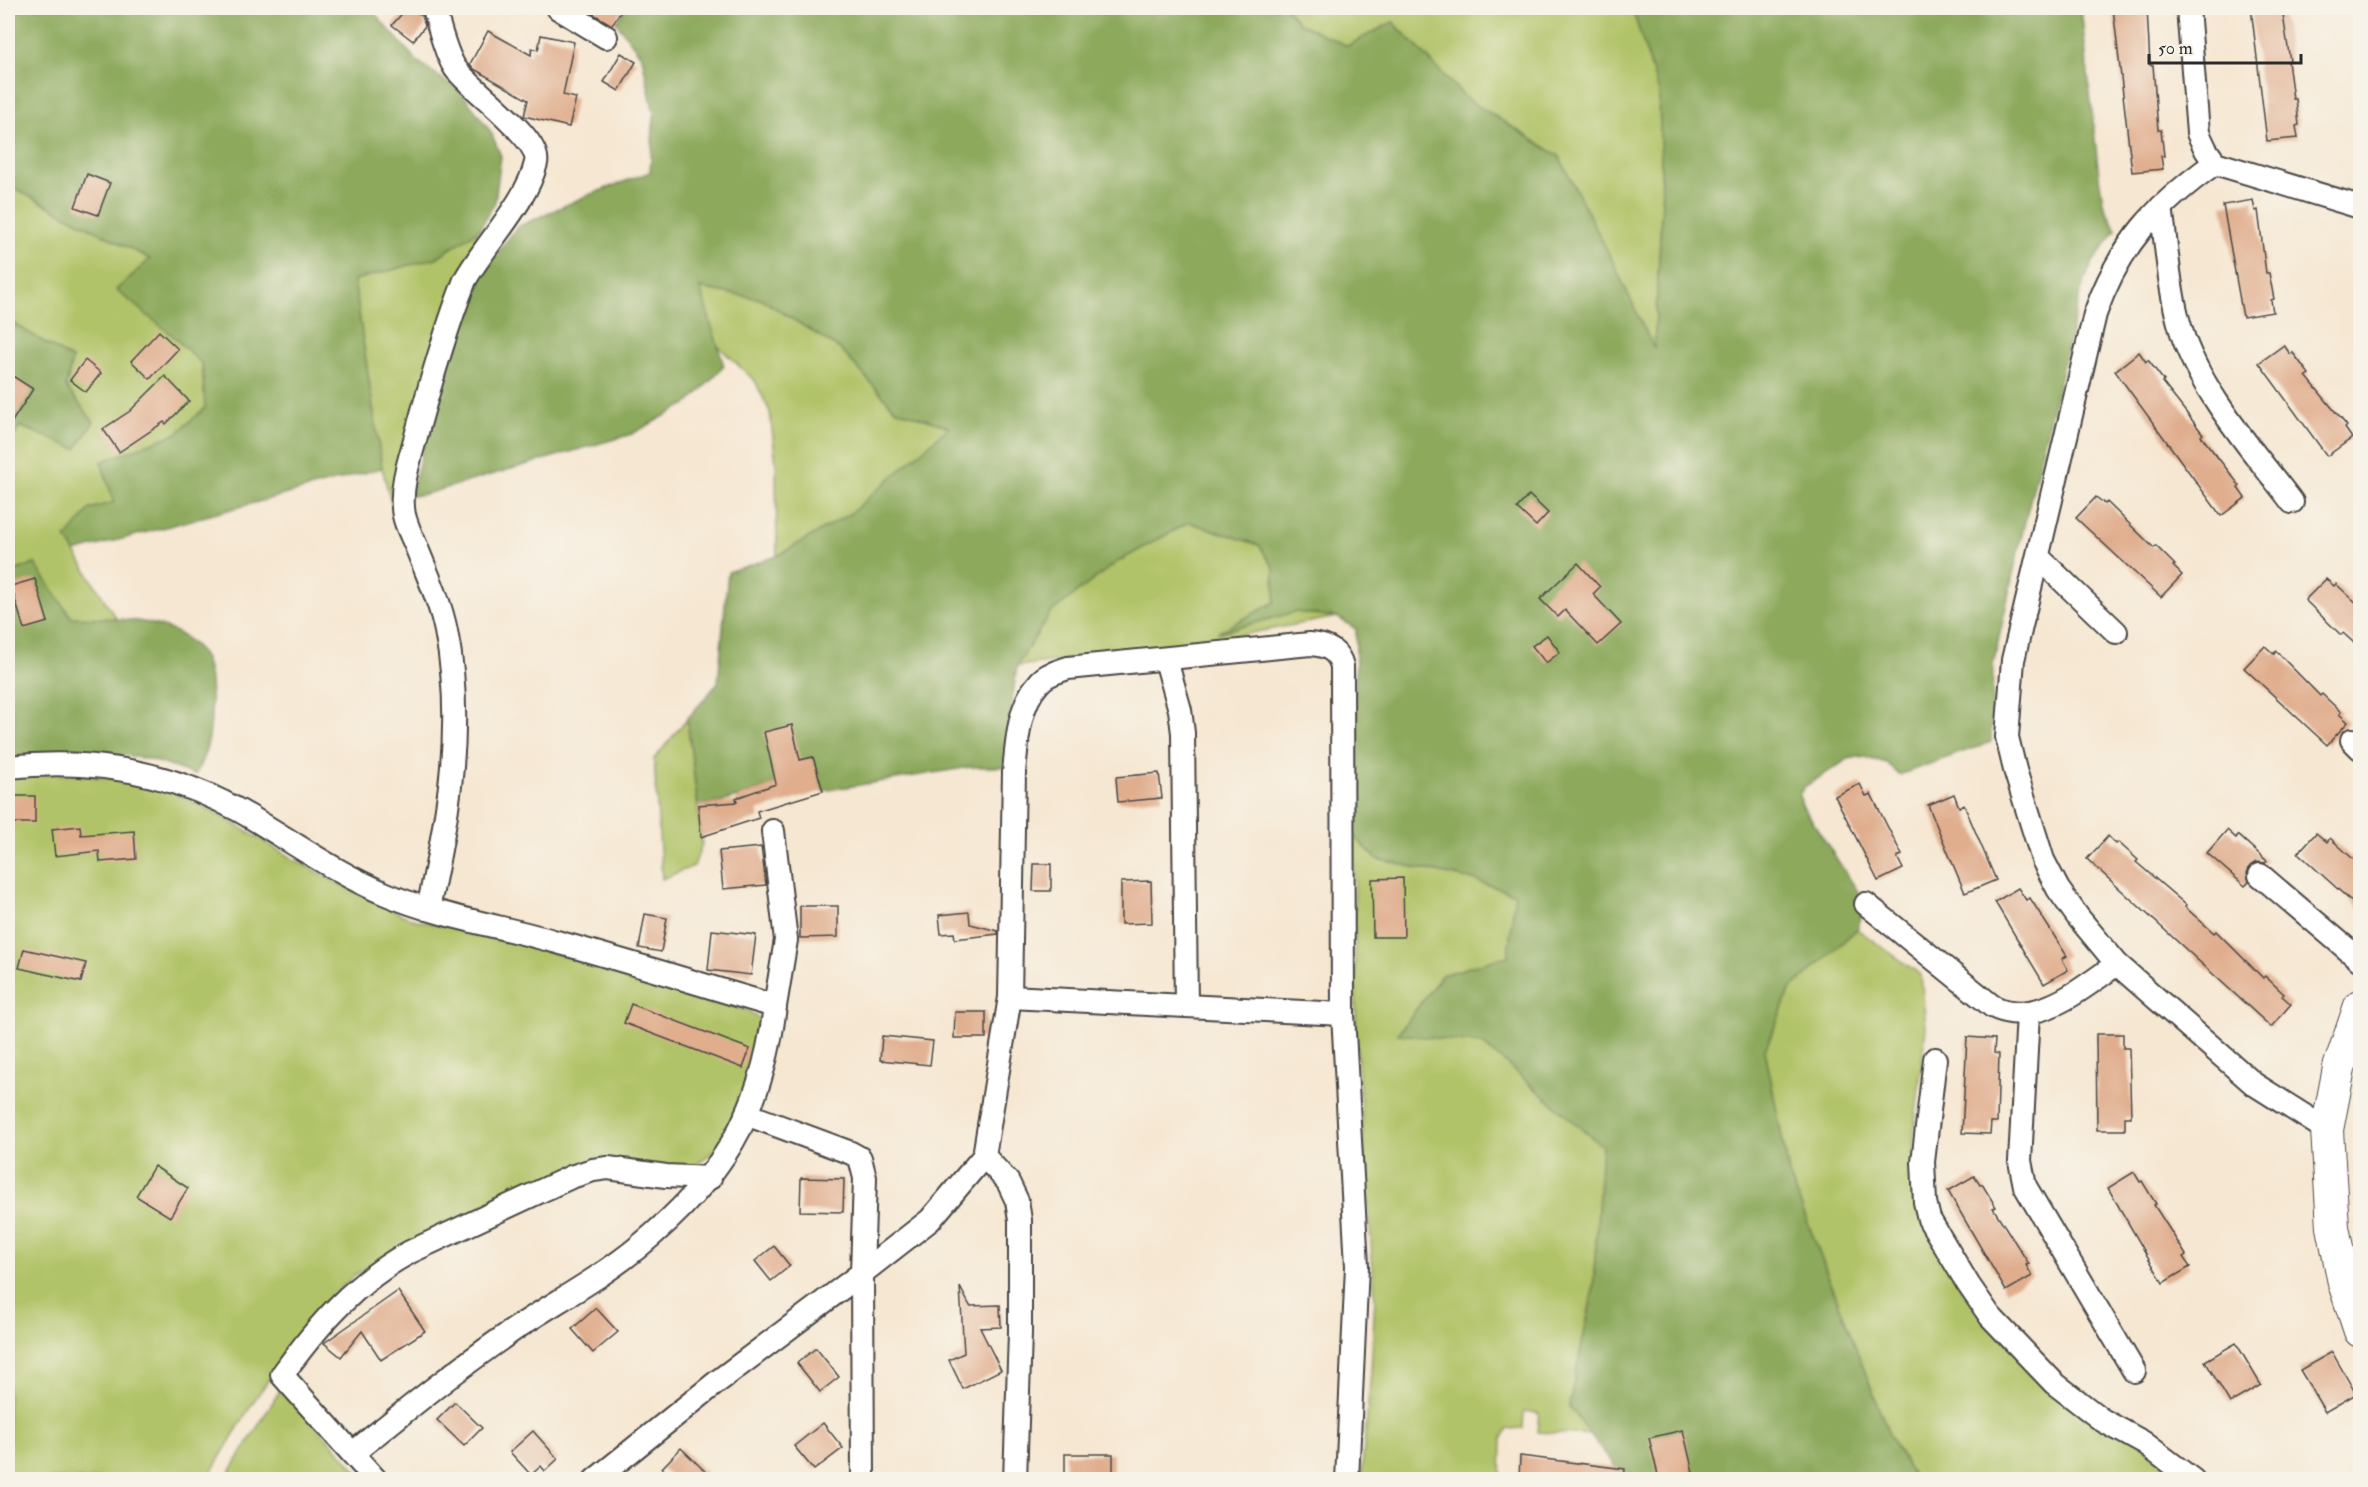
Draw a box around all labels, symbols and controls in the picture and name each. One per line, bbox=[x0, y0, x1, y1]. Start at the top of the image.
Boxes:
scale bar bbox=[2149, 27, 2300, 65]
text: 50 m bbox=[2158, 37, 2193, 60]

